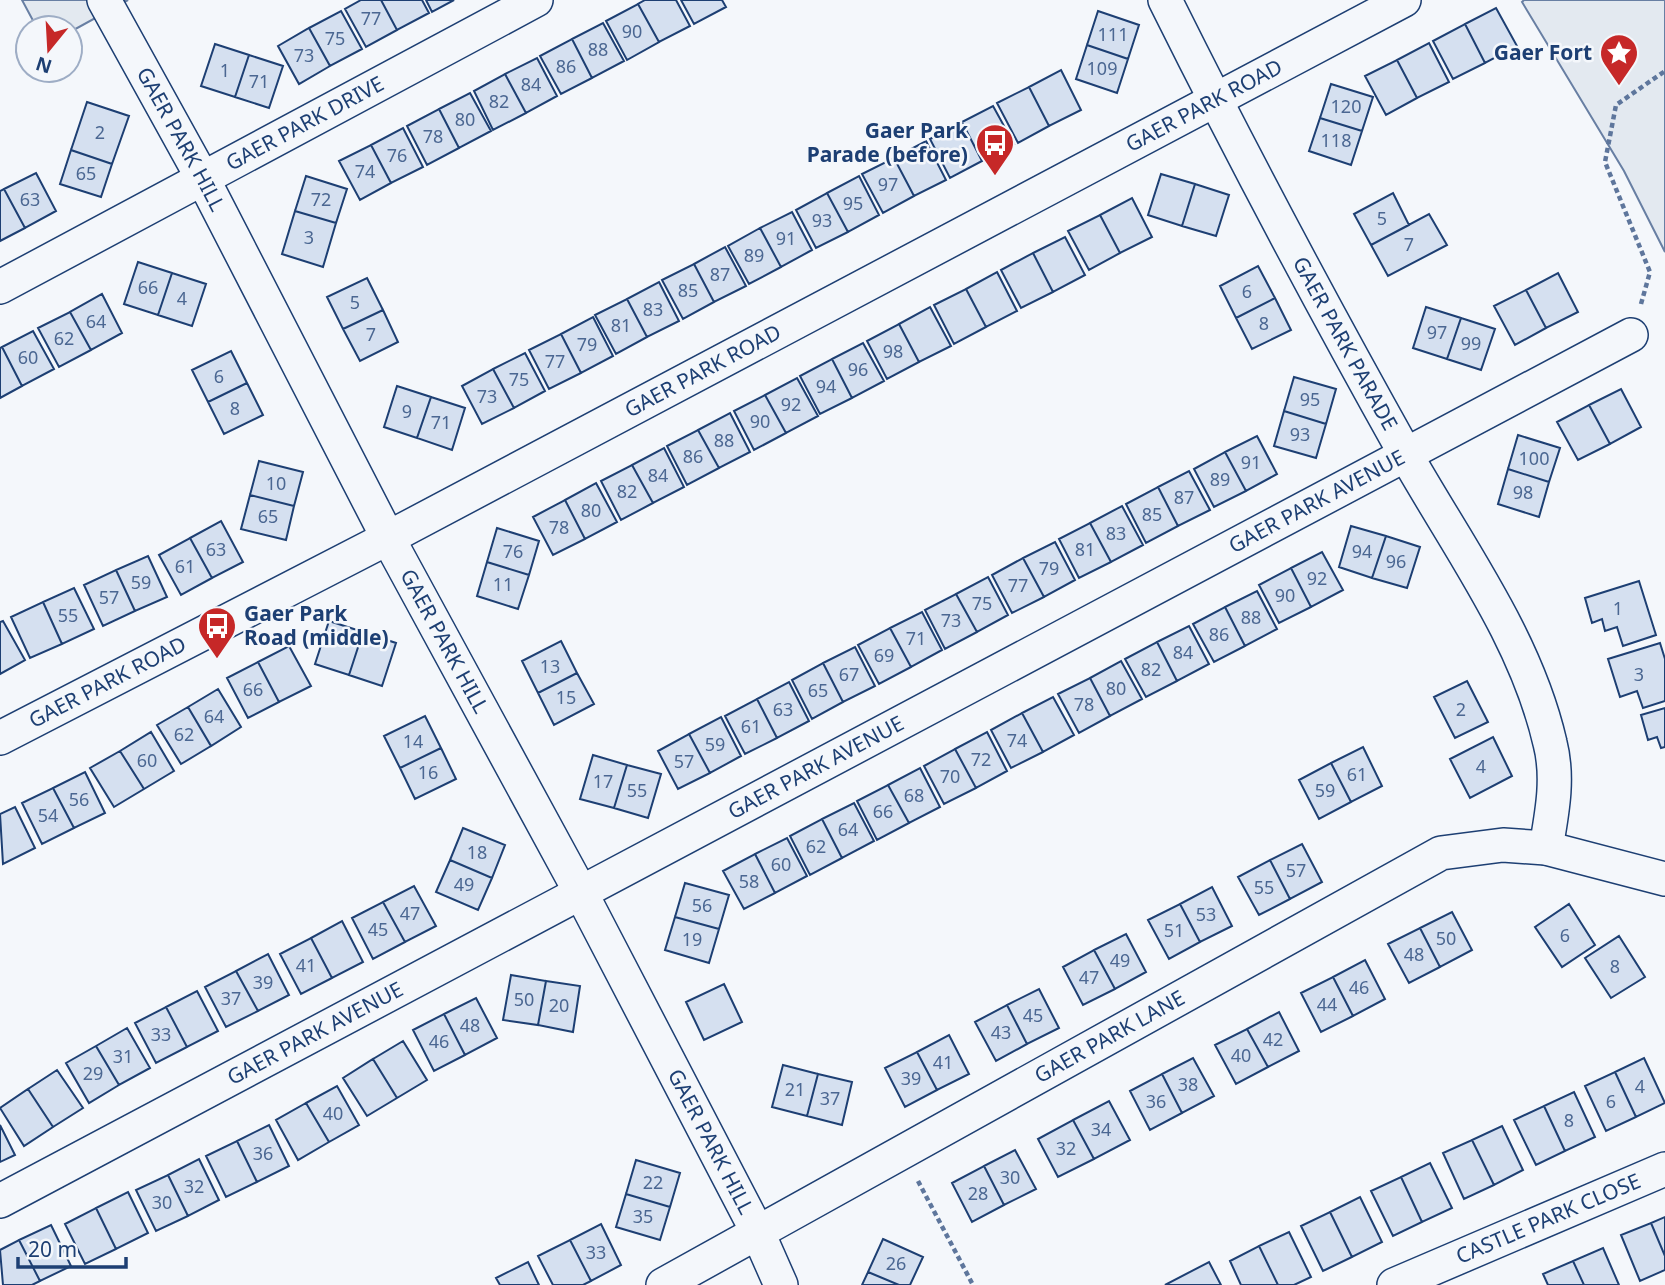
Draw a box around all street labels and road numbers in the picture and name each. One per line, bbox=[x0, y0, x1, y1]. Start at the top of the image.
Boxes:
street label: GAER PARK ROAD bbox=[1121, 52, 1287, 158]
street label: GAER PARK HILL bbox=[131, 62, 232, 216]
street label: GAER PARK DRIVE bbox=[221, 69, 388, 177]
street label: GAER PARK PARADE bbox=[1287, 251, 1405, 435]
street label: GAER PARK ROAD bbox=[619, 317, 786, 423]
street label: GAER PARK AVENUE bbox=[1224, 443, 1409, 559]
street label: GAER PARK HILL bbox=[394, 564, 496, 718]
street label: GAER PARK ROAD bbox=[24, 630, 191, 734]
street label: GAER PARK AVENUE bbox=[723, 709, 909, 825]
street label: GAER PARK AVENUE bbox=[222, 975, 408, 1091]
street label: GAER PARK LANE bbox=[1029, 983, 1189, 1089]
street label: GAER PARK HILL bbox=[662, 1064, 761, 1219]
street label: CASTLE PARK CLOSE bbox=[1451, 1166, 1645, 1270]

